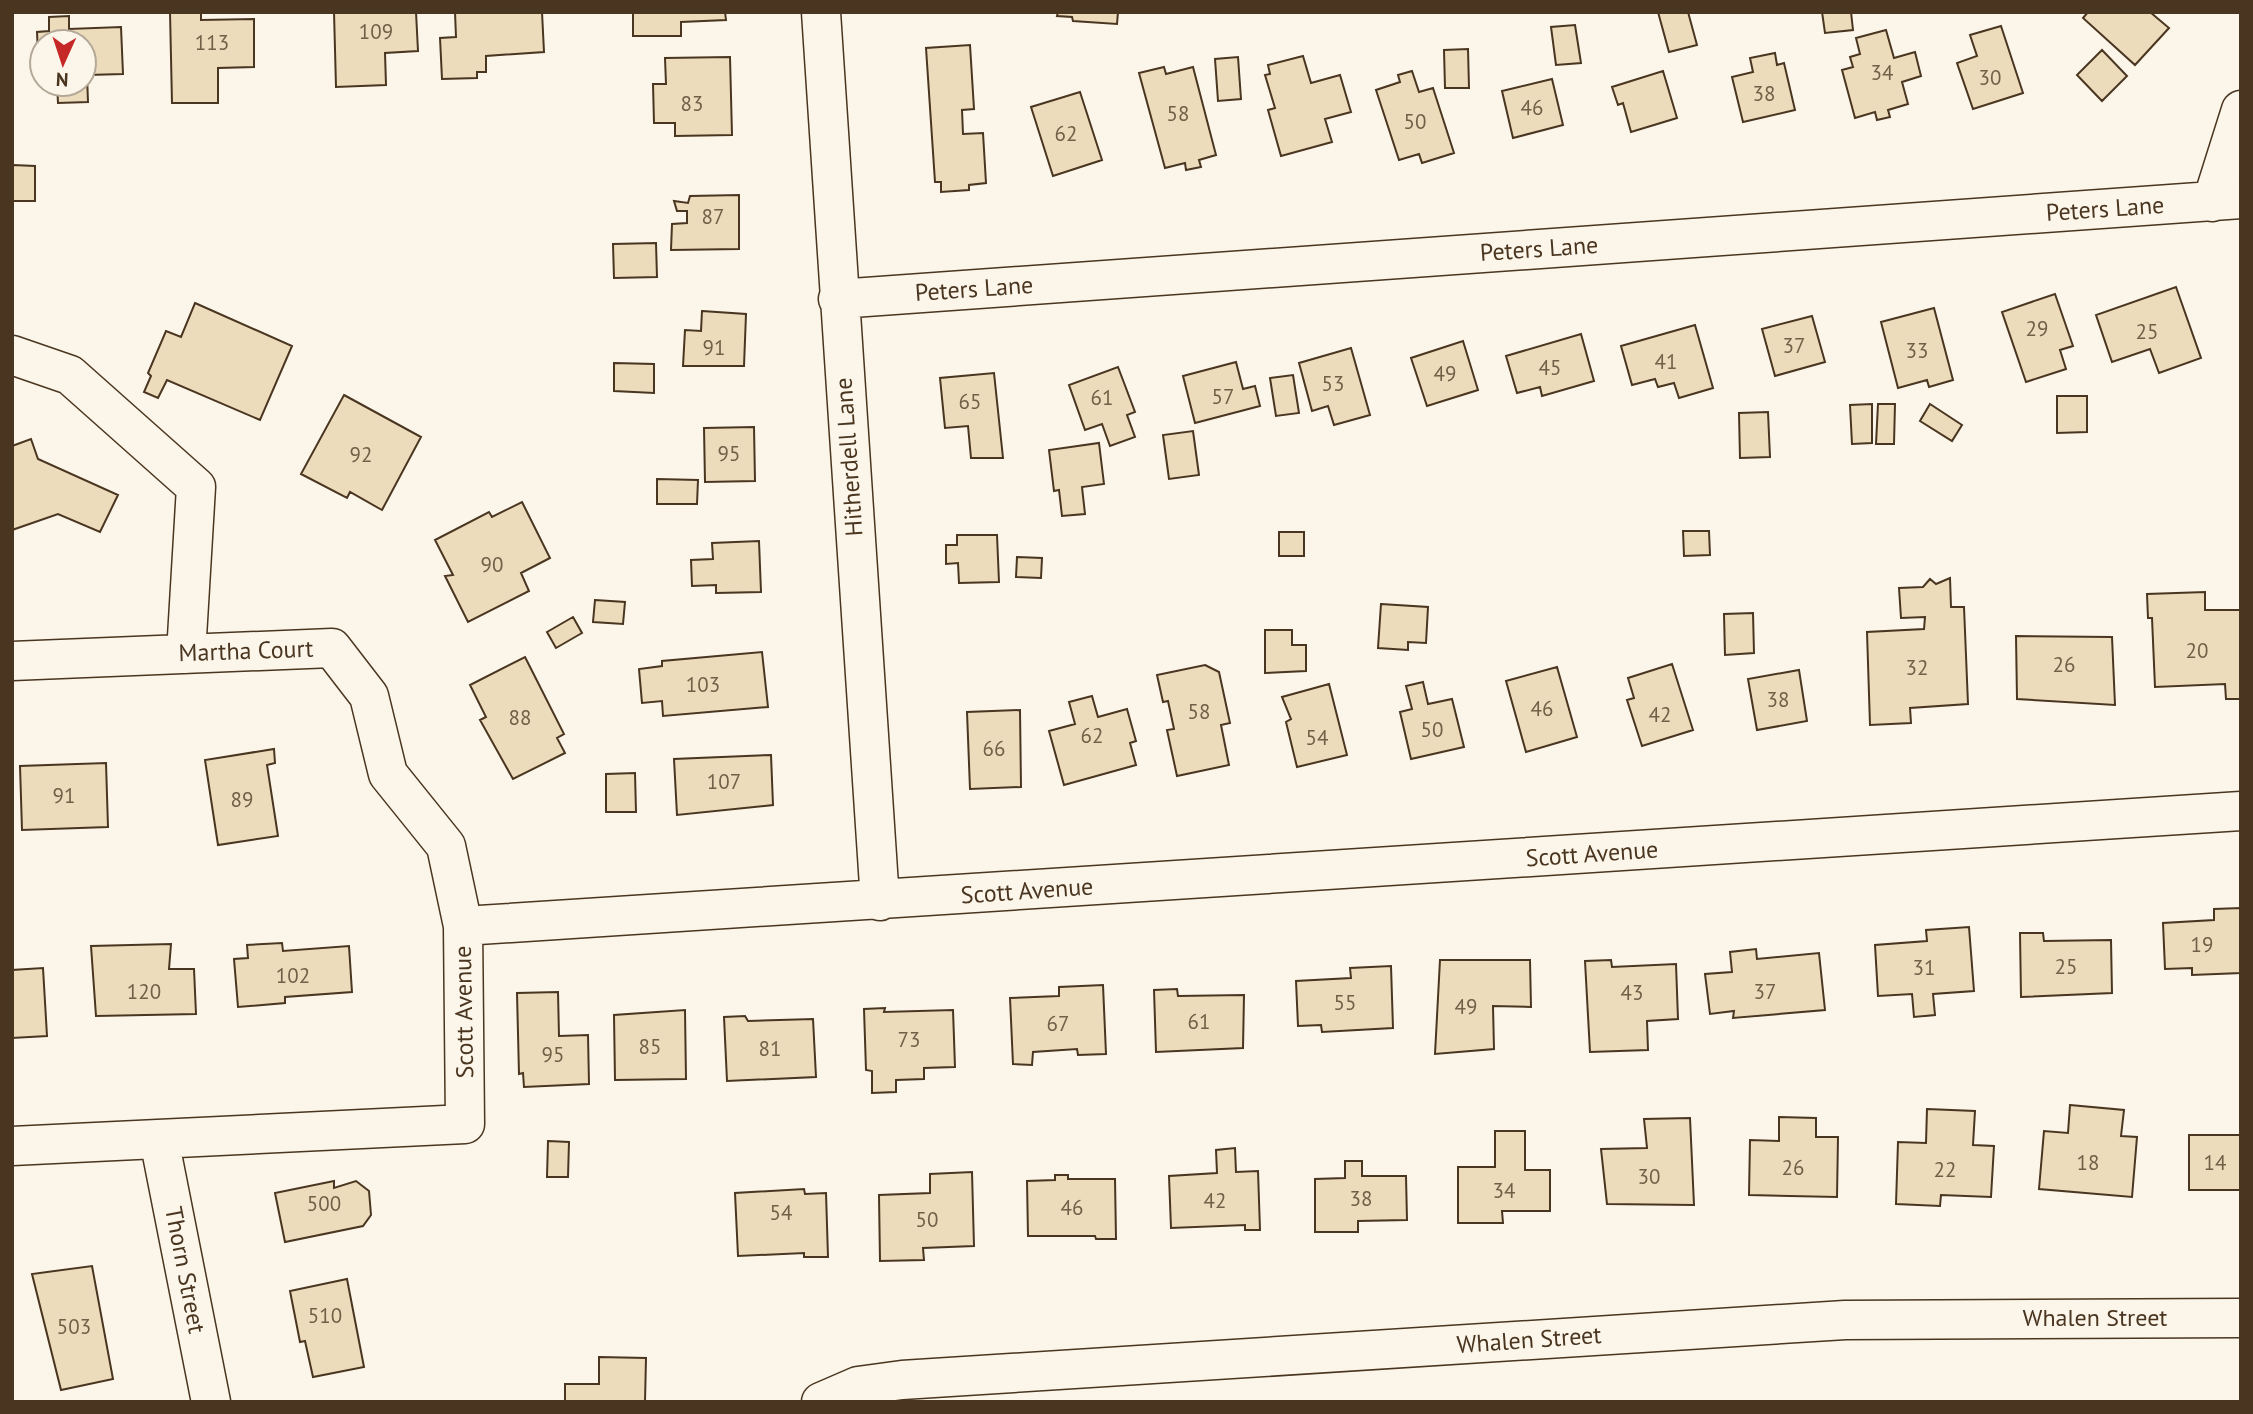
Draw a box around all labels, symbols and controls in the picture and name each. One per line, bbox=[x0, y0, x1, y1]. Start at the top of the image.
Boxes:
house number: 109 bbox=[359, 18, 393, 45]
north arrow bbox=[28, 28, 98, 98]
house number: 113 bbox=[195, 29, 229, 56]
house number: 34 bbox=[1871, 59, 1893, 86]
house number: 30 bbox=[1979, 64, 2001, 91]
text: N bbox=[55, 68, 69, 92]
house number: 38 bbox=[1753, 80, 1775, 107]
house number: 83 bbox=[681, 90, 703, 117]
house number: 46 bbox=[1521, 94, 1543, 121]
house number: 58 bbox=[1167, 100, 1189, 127]
house number: 50 bbox=[1404, 108, 1426, 135]
house number: 62 bbox=[1055, 120, 1077, 147]
street label: Peters Lane bbox=[2045, 189, 2165, 228]
house number: 87 bbox=[702, 203, 724, 230]
street label: Peters Lane bbox=[1479, 229, 1599, 268]
street label: Peters Lane bbox=[914, 269, 1034, 308]
house number: 29 bbox=[2026, 315, 2048, 342]
house number: 25 bbox=[2136, 318, 2158, 345]
house number: 37 bbox=[1783, 332, 1805, 359]
house number: 91 bbox=[703, 334, 725, 361]
house number: 33 bbox=[1906, 337, 1928, 364]
house number: 41 bbox=[1655, 348, 1677, 375]
house number: 45 bbox=[1539, 354, 1561, 381]
house number: 49 bbox=[1434, 360, 1456, 387]
house number: 53 bbox=[1322, 370, 1344, 397]
street label: Hitherdell Lane bbox=[827, 377, 870, 537]
house number: 57 bbox=[1212, 383, 1234, 410]
house number: 61 bbox=[1091, 384, 1113, 411]
house number: 65 bbox=[959, 388, 981, 415]
house number: 95 bbox=[718, 440, 740, 467]
house number: 92 bbox=[350, 441, 372, 468]
house number: 90 bbox=[481, 551, 503, 578]
street label: Martha Court bbox=[178, 633, 314, 668]
house number: 20 bbox=[2186, 637, 2208, 664]
house number: 26 bbox=[2053, 651, 2075, 678]
house number: 32 bbox=[1906, 654, 1928, 681]
house number: 103 bbox=[686, 671, 720, 698]
house number: 38 bbox=[1767, 686, 1789, 713]
house number: 46 bbox=[1531, 695, 1553, 722]
house number: 58 bbox=[1188, 698, 1210, 725]
house number: 42 bbox=[1649, 701, 1671, 728]
house number: 88 bbox=[509, 704, 531, 731]
house number: 50 bbox=[1421, 716, 1443, 743]
house number: 62 bbox=[1081, 722, 1103, 749]
house number: 54 bbox=[1306, 724, 1328, 751]
house number: 66 bbox=[983, 735, 1005, 762]
house number: 107 bbox=[707, 768, 741, 795]
house number: 91 bbox=[53, 782, 75, 809]
house number: 89 bbox=[231, 786, 253, 813]
street label: Scott Avenue bbox=[1525, 833, 1659, 874]
street label: Scott Avenue bbox=[960, 870, 1094, 911]
house number: 19 bbox=[2191, 931, 2213, 958]
street label: Scott Avenue bbox=[447, 945, 480, 1079]
house number: 25 bbox=[2055, 953, 2077, 980]
house number: 31 bbox=[1913, 954, 1935, 981]
house number: 102 bbox=[276, 962, 310, 989]
house number: 120 bbox=[127, 978, 161, 1005]
house number: 37 bbox=[1754, 978, 1776, 1005]
house number: 43 bbox=[1621, 979, 1643, 1006]
house number: 55 bbox=[1334, 989, 1356, 1016]
house number: 49 bbox=[1455, 993, 1477, 1020]
house number: 61 bbox=[1188, 1008, 1210, 1035]
house number: 67 bbox=[1047, 1010, 1069, 1037]
house number: 73 bbox=[898, 1026, 920, 1053]
house number: 85 bbox=[639, 1033, 661, 1060]
house number: 81 bbox=[759, 1035, 781, 1062]
house number: 95 bbox=[542, 1041, 564, 1068]
house number: 18 bbox=[2077, 1149, 2099, 1176]
house number: 14 bbox=[2204, 1149, 2226, 1176]
house number: 26 bbox=[1782, 1154, 1804, 1181]
house number: 22 bbox=[1934, 1156, 1956, 1183]
house number: 30 bbox=[1638, 1163, 1660, 1190]
house number: 34 bbox=[1493, 1177, 1515, 1204]
house number: 38 bbox=[1350, 1185, 1372, 1212]
house number: 42 bbox=[1204, 1187, 1226, 1214]
house number: 500 bbox=[307, 1190, 341, 1217]
house number: 46 bbox=[1061, 1194, 1083, 1221]
house number: 54 bbox=[770, 1199, 792, 1226]
street label: Thorn Street bbox=[158, 1204, 213, 1336]
house number: 50 bbox=[916, 1206, 938, 1233]
house number: 510 bbox=[308, 1302, 342, 1329]
street label: Whalen Street bbox=[2023, 1302, 2167, 1333]
house number: 503 bbox=[57, 1313, 91, 1340]
street label: Whalen Street bbox=[1456, 1319, 1602, 1360]

